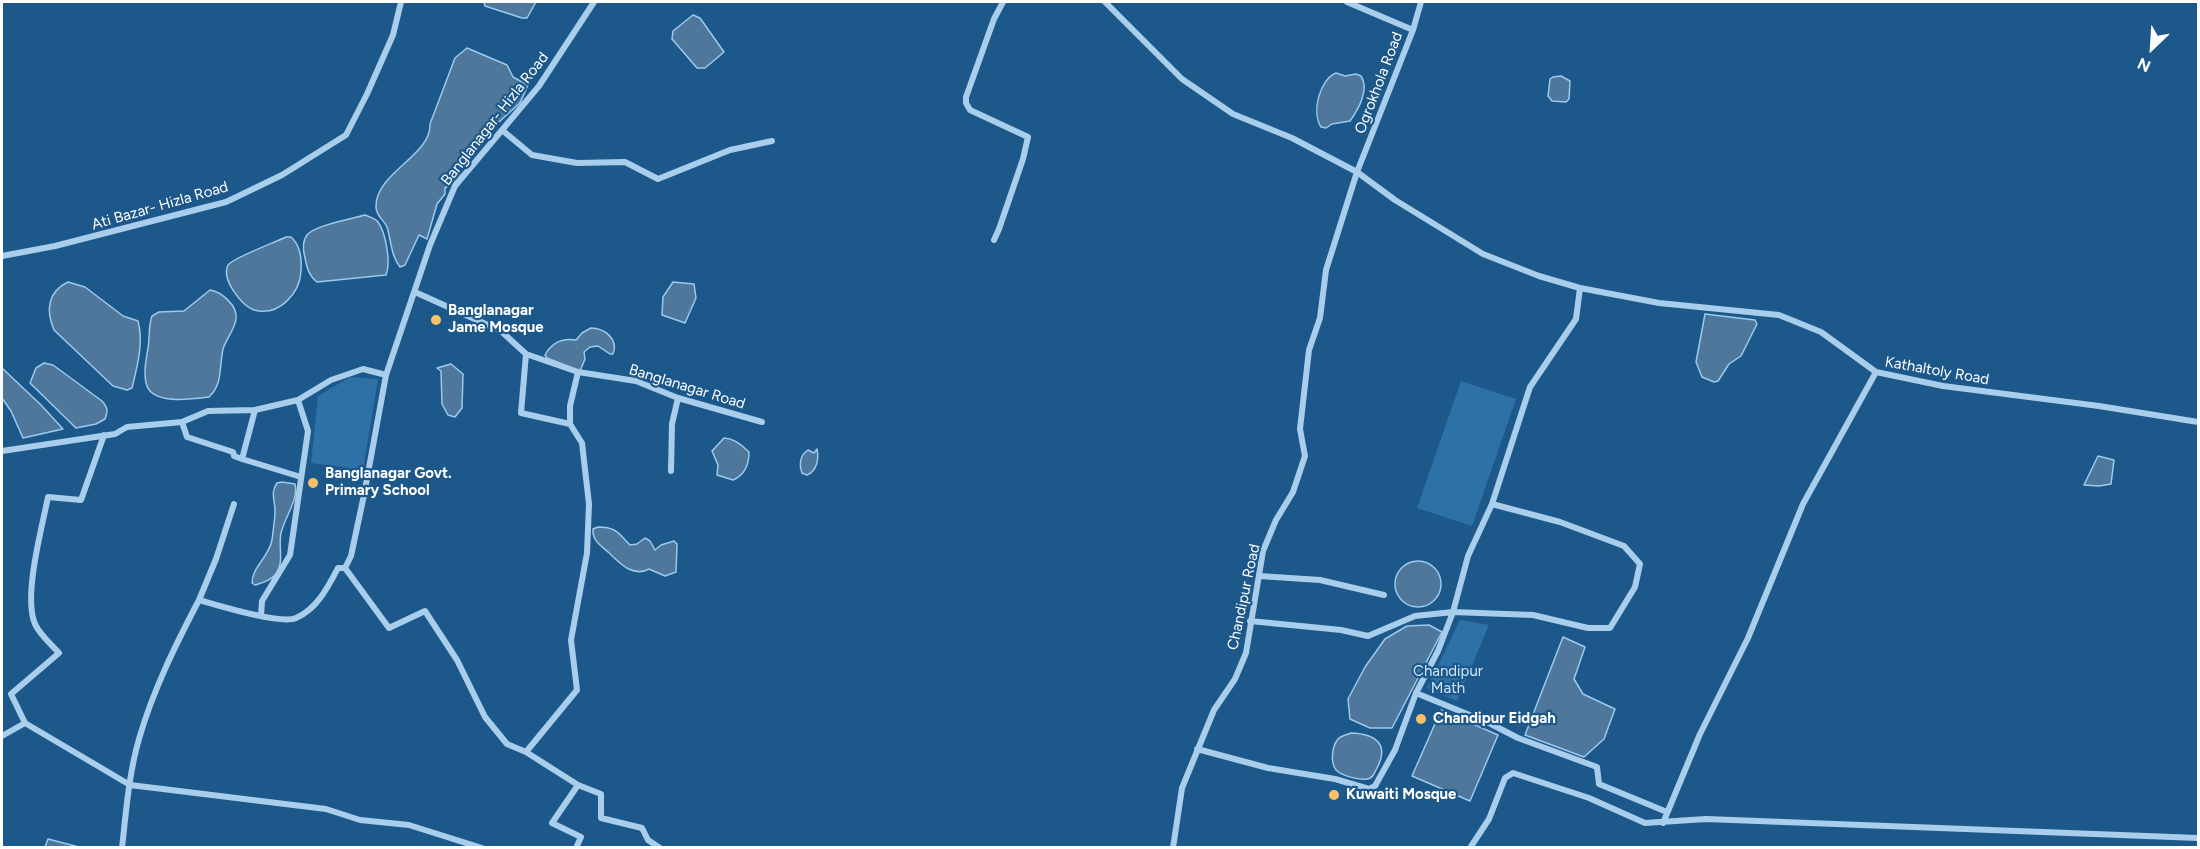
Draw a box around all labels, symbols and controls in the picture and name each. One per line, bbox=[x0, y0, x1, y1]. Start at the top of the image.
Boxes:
north arrow bbox=[2122, 18, 2182, 78]
street label: Ogrokhola Road bbox=[1351, 29, 1407, 137]
street label: Banglanagar- Hizla Road bbox=[438, 49, 552, 189]
text: N bbox=[2135, 54, 2154, 76]
street label: Ati Bazar- Hizla Road bbox=[90, 178, 230, 234]
place label: Banglanagar Jame Mosque bbox=[448, 302, 544, 337]
marker: Banglanagar Jame Mosque bbox=[429, 313, 443, 327]
street label: Kathaltoly Road bbox=[1884, 353, 1990, 389]
street label: Banglanagar Road bbox=[627, 361, 747, 413]
place label: Banglanagar Govt. Primary School bbox=[325, 465, 452, 500]
marker: Banglanagar Govt. Primary School bbox=[306, 476, 320, 490]
street label: Chandipur Road bbox=[1224, 542, 1264, 652]
park label: Chandipur Math bbox=[1413, 663, 1483, 698]
place label: Chandipur Eidgah bbox=[1433, 710, 1556, 728]
marker: Chandipur Eidgah bbox=[1414, 712, 1428, 726]
place label: Kuwaiti Mosque bbox=[1346, 786, 1456, 804]
marker: Kuwaiti Mosque bbox=[1327, 788, 1341, 802]

